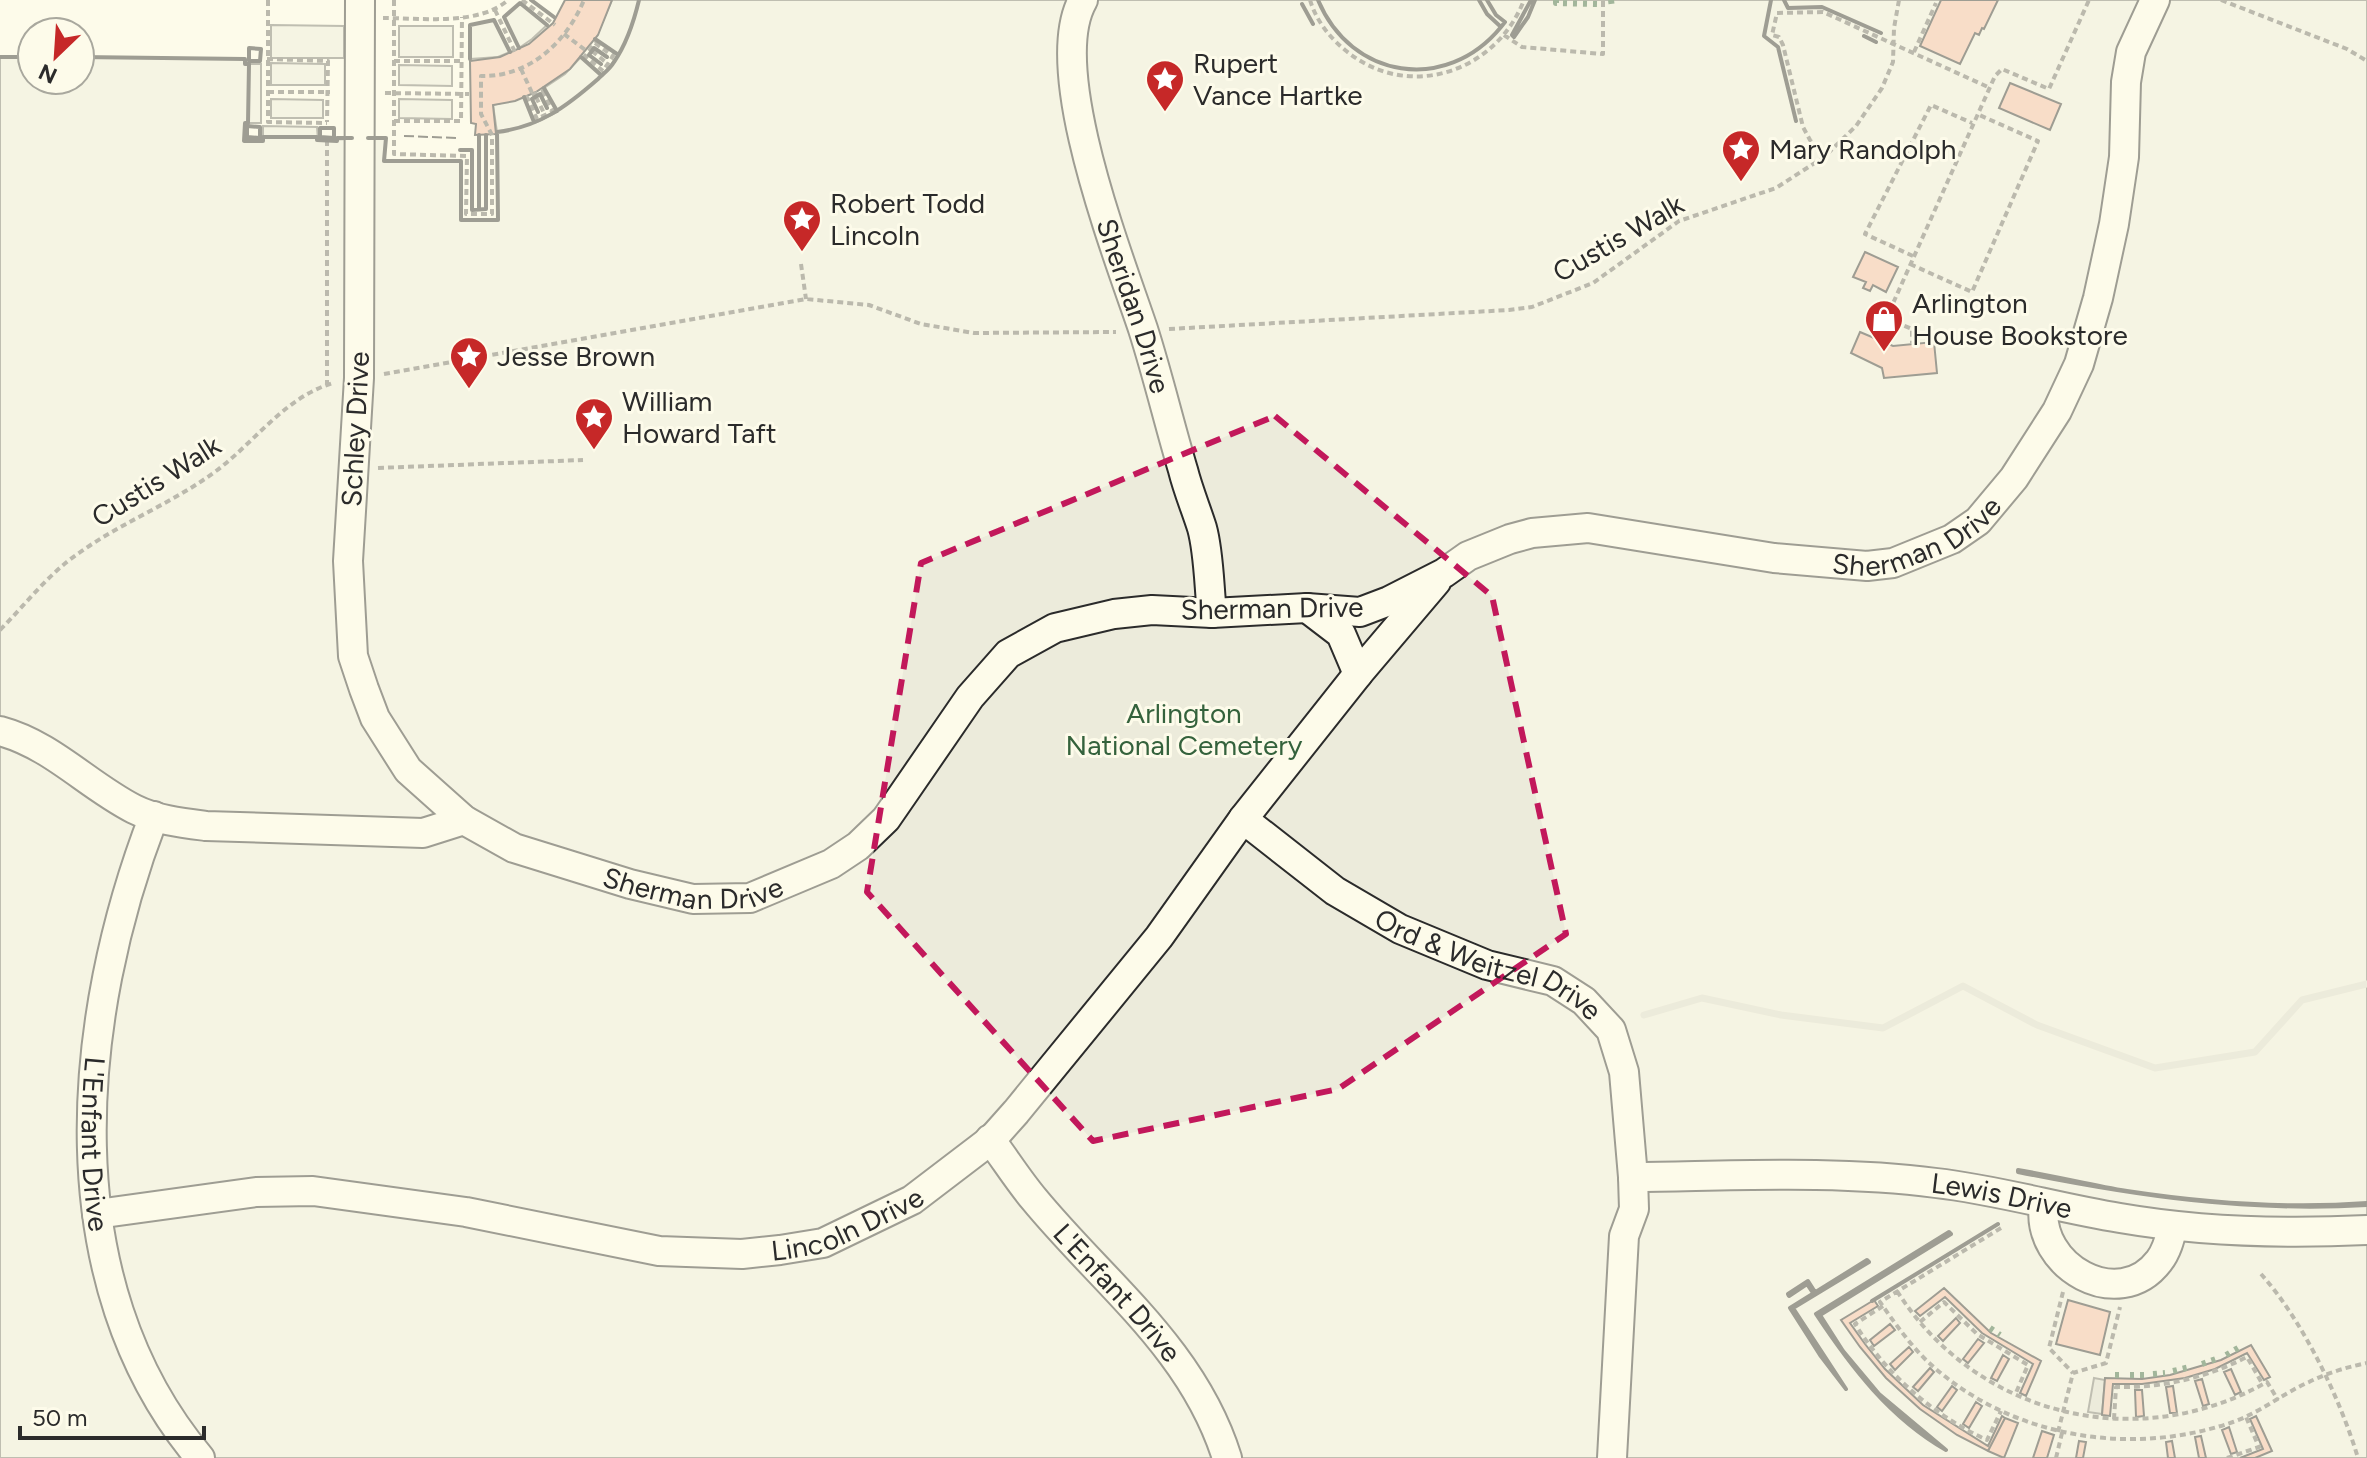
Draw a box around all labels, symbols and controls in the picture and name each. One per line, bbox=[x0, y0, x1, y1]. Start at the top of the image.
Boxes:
north arrow bbox=[16, 16, 96, 96]
place label: Rupert Vance Hartke bbox=[1193, 46, 1362, 112]
text: N bbox=[34, 58, 61, 90]
place icon: Rupert Vance Hartke bbox=[1144, 58, 1186, 113]
place icon: Mary Randolph bbox=[1720, 128, 1762, 183]
place label: Mary Randolph bbox=[1769, 132, 1957, 166]
place label: Robert Todd Lincoln bbox=[830, 186, 985, 252]
street label: Custis Walk bbox=[1546, 187, 1690, 289]
place icon: Robert Todd Lincoln bbox=[781, 198, 823, 253]
street label: Sheridan Drive bbox=[1090, 214, 1178, 397]
place label: Arlington House Bookstore bbox=[1912, 286, 2128, 352]
shop icon: Arlington House Bookstore bbox=[1863, 298, 1905, 353]
place icon: Jesse Brown bbox=[448, 335, 490, 390]
place label: Jesse Brown bbox=[497, 339, 655, 373]
street label: Schley Drive bbox=[334, 350, 376, 508]
place label: William Howard Taft bbox=[622, 384, 777, 450]
place icon: William Howard Taft bbox=[573, 396, 615, 451]
street label: Custis Walk bbox=[85, 428, 227, 534]
street label: Sherman Drive bbox=[1831, 490, 2008, 583]
street label: Sherman Drive bbox=[1180, 589, 1364, 627]
park label: Arlington National Cemetery bbox=[1066, 696, 1303, 762]
street label: Sherman Drive bbox=[599, 860, 788, 916]
street label: Ord & Weitzel Drive bbox=[1369, 901, 1610, 1027]
street label: L'Enfant Drive bbox=[75, 1055, 116, 1234]
street label: Lewis Drive bbox=[1929, 1166, 2075, 1225]
street label: Lincoln Drive bbox=[769, 1180, 930, 1268]
street label: L'Enfant Drive bbox=[1046, 1216, 1189, 1369]
scale bar bbox=[20, 1390, 204, 1440]
text: 50 m bbox=[32, 1403, 88, 1432]

